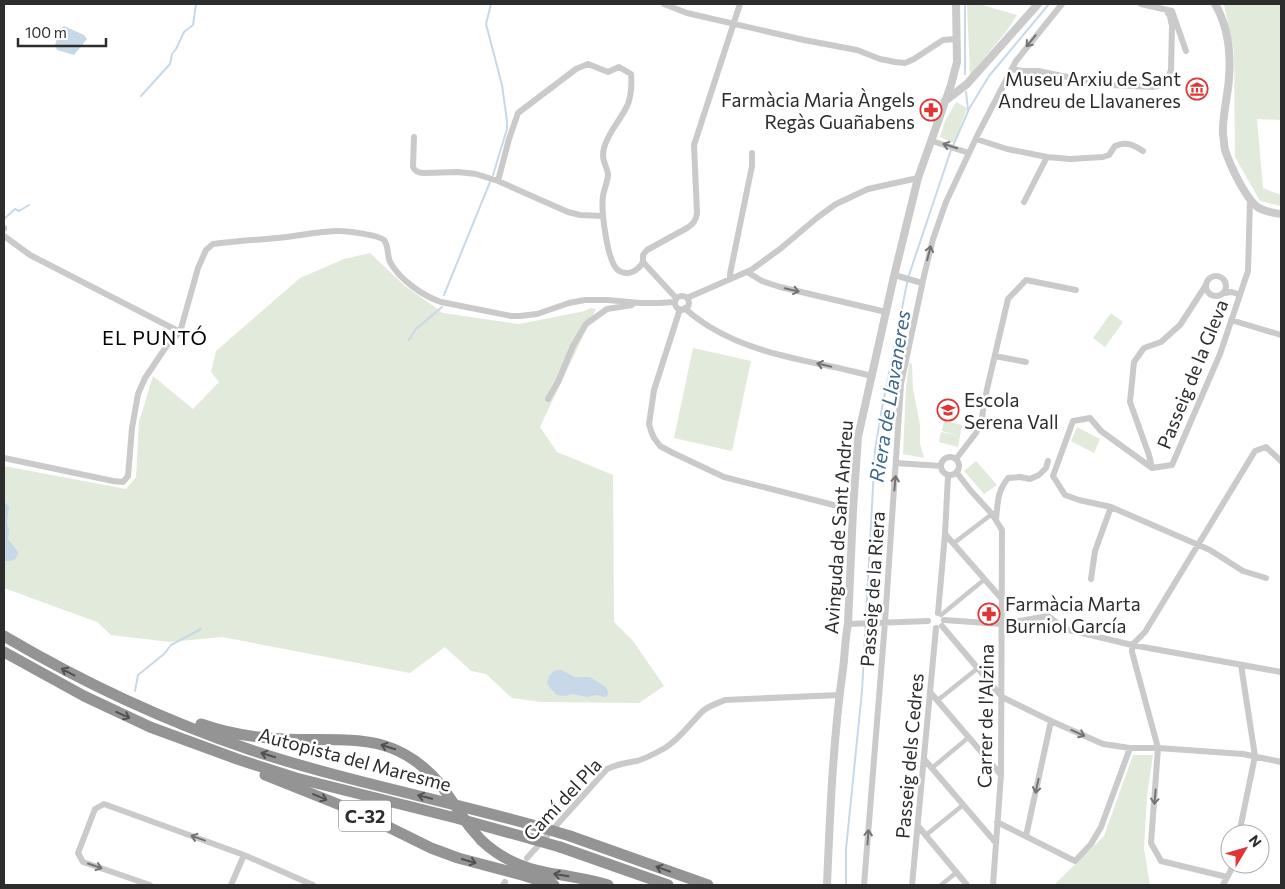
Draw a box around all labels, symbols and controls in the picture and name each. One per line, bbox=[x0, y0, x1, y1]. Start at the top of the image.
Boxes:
scale bar bbox=[18, 15, 105, 47]
text: 100 m bbox=[25, 23, 67, 41]
one-way arrow bbox=[1026, 35, 1037, 48]
place label: Museu Arxiu de Sant Andreu de Llavaneres bbox=[998, 67, 1181, 112]
museum icon: Museu Arxiu de Sant Andreu de Llavaneres bbox=[1185, 77, 1209, 101]
place label: Farmàcia Maria Àngels Regàs Guañabens bbox=[721, 88, 915, 133]
pharmacy icon: Farmàcia Maria Àngels Regàs Guañabens bbox=[919, 98, 943, 122]
one-way arrow bbox=[943, 141, 959, 151]
one-way arrow bbox=[925, 246, 935, 262]
one-way arrow bbox=[783, 286, 799, 295]
street label: Passeig de la Gleva bbox=[1152, 296, 1232, 452]
water label: Riera de Llavaneres bbox=[864, 308, 914, 484]
district label: EL PUNTÓ bbox=[102, 325, 208, 349]
one-way arrow bbox=[816, 360, 832, 369]
place label: Escola Serena Vall bbox=[964, 388, 1059, 433]
school or university icon: Escola Serena Vall bbox=[936, 398, 960, 422]
street label: Avinguda de Sant Andreu bbox=[819, 419, 857, 635]
one-way arrow bbox=[890, 475, 899, 491]
street label: Passeig de la Riera bbox=[855, 510, 889, 668]
place label: Farmàcia Marta Burniol García bbox=[1005, 592, 1141, 637]
pharmacy icon: Farmàcia Marta Burniol García bbox=[977, 602, 1001, 626]
street label: Carrer de l'Alzina bbox=[972, 644, 998, 788]
one-way arrow bbox=[62, 667, 76, 677]
street label: Passeig dels Cedres bbox=[890, 672, 928, 840]
one-way arrow bbox=[115, 710, 130, 720]
street label: Autopista del Maresme bbox=[256, 722, 454, 796]
one-way arrow bbox=[1070, 728, 1085, 738]
one-way arrow bbox=[381, 741, 397, 751]
one-way arrow bbox=[261, 750, 276, 759]
street label: Camí del Pla bbox=[518, 753, 606, 845]
one-way arrow bbox=[1032, 778, 1041, 794]
one-way arrow bbox=[1150, 788, 1159, 804]
one-way arrow bbox=[312, 792, 327, 802]
one-way arrow bbox=[417, 792, 433, 801]
road number: C-32 bbox=[339, 800, 391, 831]
north arrow bbox=[1220, 824, 1270, 874]
one-way arrow bbox=[863, 829, 873, 845]
text: N bbox=[1246, 831, 1266, 850]
one-way arrow bbox=[191, 833, 207, 842]
one-way arrow bbox=[461, 857, 477, 867]
one-way arrow bbox=[86, 862, 102, 871]
one-way arrow bbox=[655, 864, 671, 873]
one-way arrow bbox=[553, 869, 569, 879]

